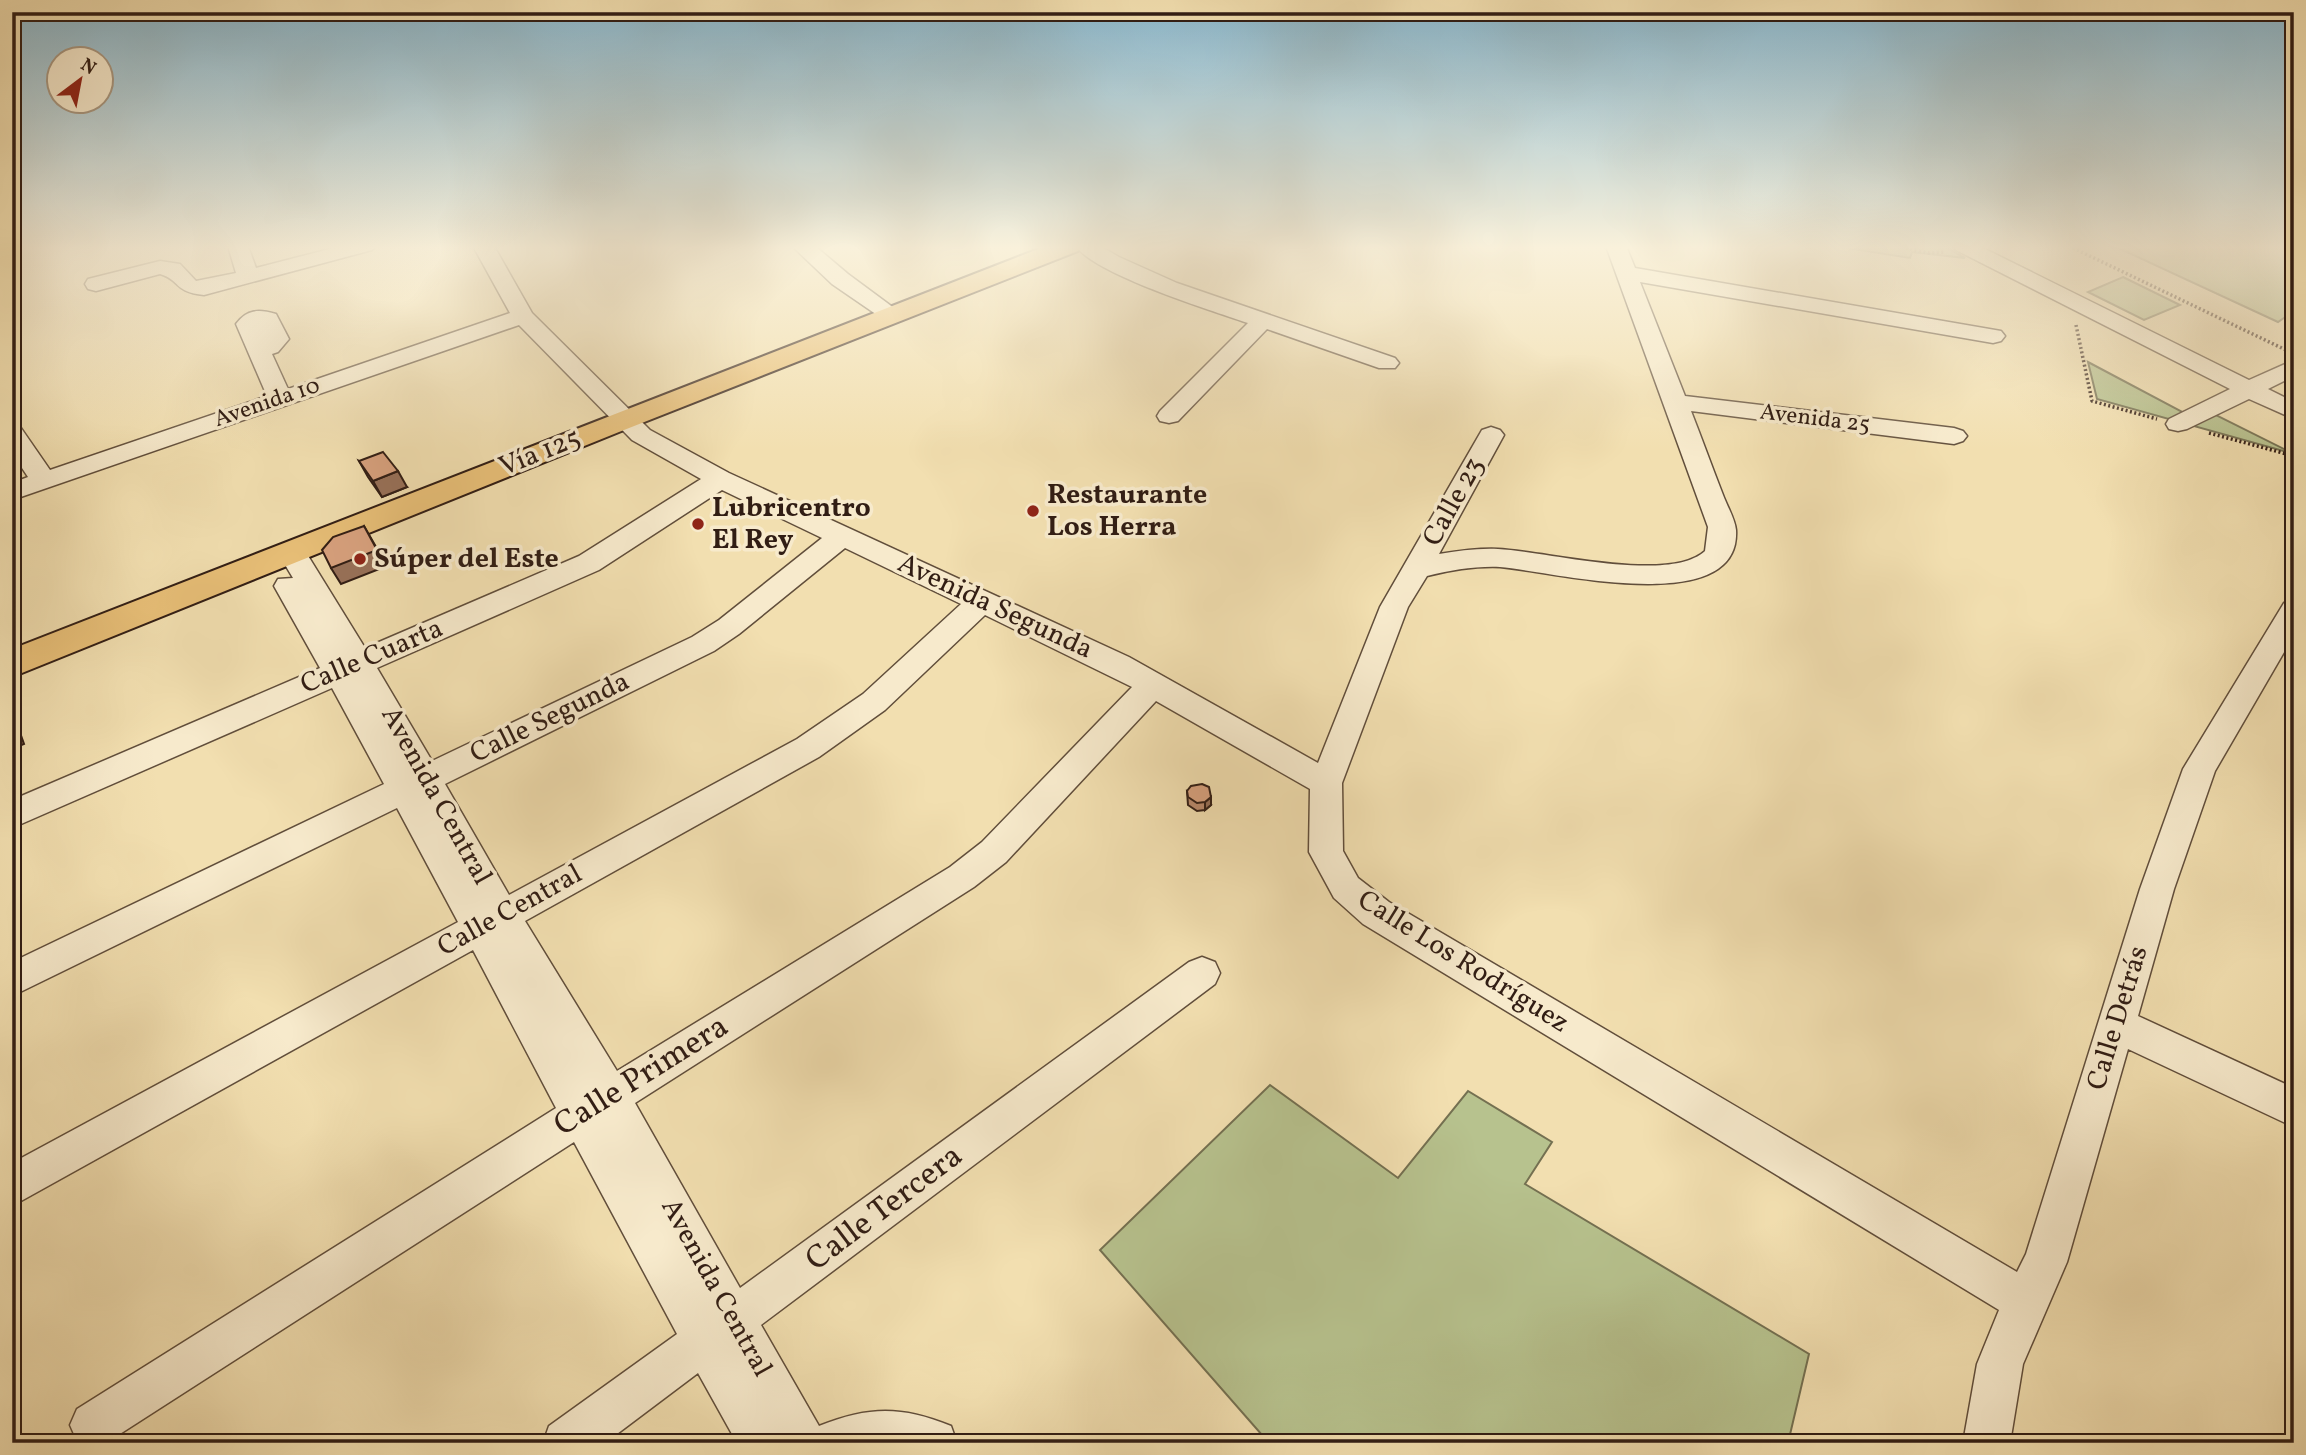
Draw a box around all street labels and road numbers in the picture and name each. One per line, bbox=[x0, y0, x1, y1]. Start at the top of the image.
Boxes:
street label: Avenida 10 bbox=[210, 370, 324, 436]
street label: Avenida 25 bbox=[1758, 396, 1872, 442]
street label: Vía 125 bbox=[493, 419, 587, 487]
street label: Calle 23 bbox=[1414, 450, 1494, 554]
street label: Avenida Segunda bbox=[891, 545, 1099, 669]
street label: Calle Cuarta bbox=[295, 609, 449, 705]
street label: Calle Segunda bbox=[464, 663, 636, 773]
street label: Avenida Central bbox=[371, 700, 501, 892]
street label: Calle Central bbox=[431, 855, 589, 967]
street label: Calle Los Rodríguez bbox=[1350, 881, 1576, 1043]
street label: Calle Detrás bbox=[2078, 941, 2158, 1095]
street label: Calle Primera bbox=[546, 1005, 738, 1149]
street label: Calle Tercera bbox=[797, 1135, 973, 1283]
street label: Avenida Central bbox=[651, 1192, 781, 1384]

